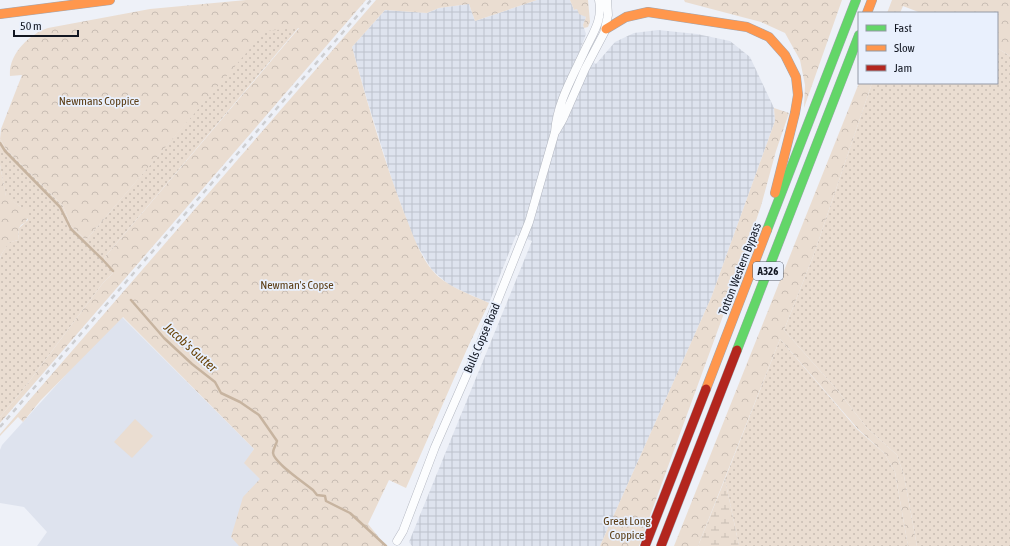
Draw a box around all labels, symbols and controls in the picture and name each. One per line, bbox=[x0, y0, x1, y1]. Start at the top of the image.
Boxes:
scale bar bbox=[14, 12, 78, 38]
legend bbox=[858, 12, 998, 84]
text: 50 m bbox=[20, 19, 42, 33]
text: Fast bbox=[894, 21, 912, 35]
text: Slow bbox=[894, 41, 915, 55]
text: Jam bbox=[894, 61, 912, 75]
park label: Newmans Coppice bbox=[59, 94, 139, 108]
street label: Totton Western Bypass bbox=[716, 221, 764, 317]
road number: A326 bbox=[753, 262, 783, 280]
park label: Newman's Copse bbox=[260, 278, 334, 292]
street label: Bulls Copse Road bbox=[461, 301, 503, 375]
water label: Jacob's Gutter bbox=[160, 319, 221, 376]
park label: Great Long Coppice bbox=[603, 514, 651, 542]

